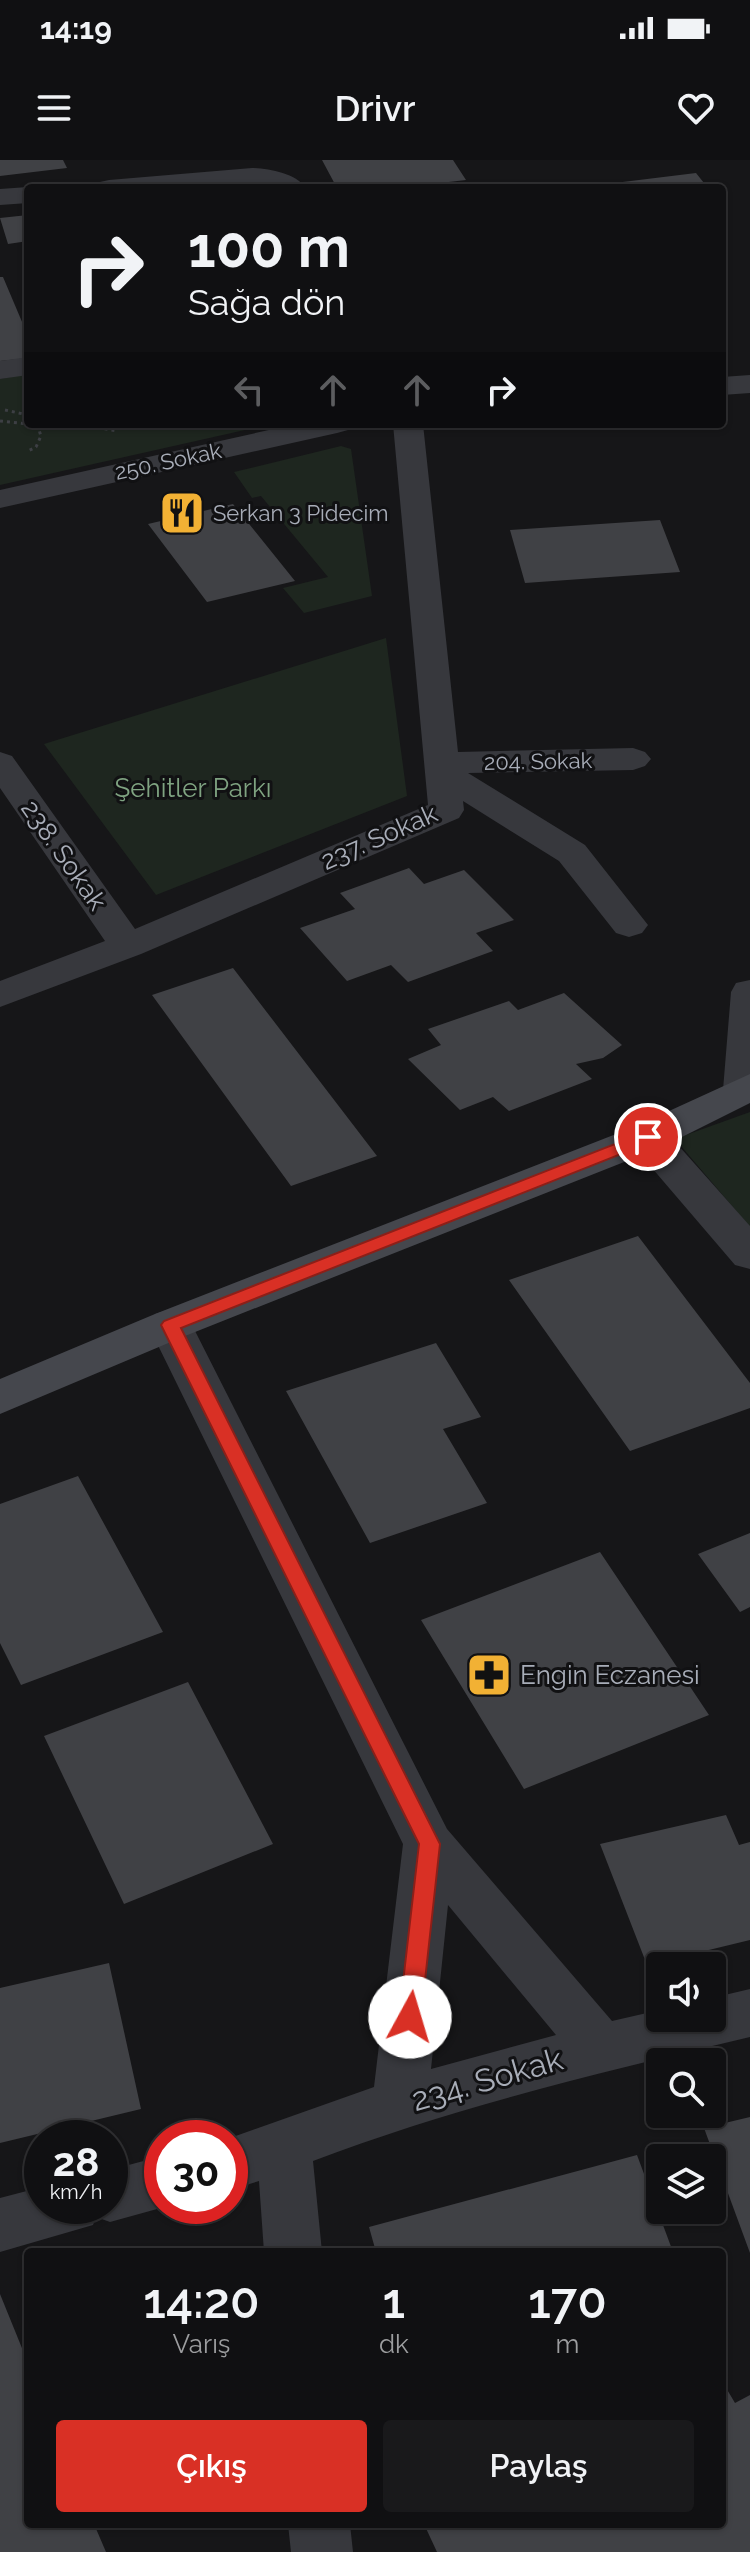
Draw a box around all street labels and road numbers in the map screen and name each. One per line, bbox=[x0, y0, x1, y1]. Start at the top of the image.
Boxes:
street label: 250. Sokak bbox=[112, 437, 224, 485]
street label: 204. Sokak bbox=[484, 747, 593, 775]
street label: 238. Sokak bbox=[15, 794, 113, 916]
street label: 237. Sokak bbox=[316, 798, 442, 876]
street label: 234. Sokak bbox=[407, 2040, 567, 2118]

